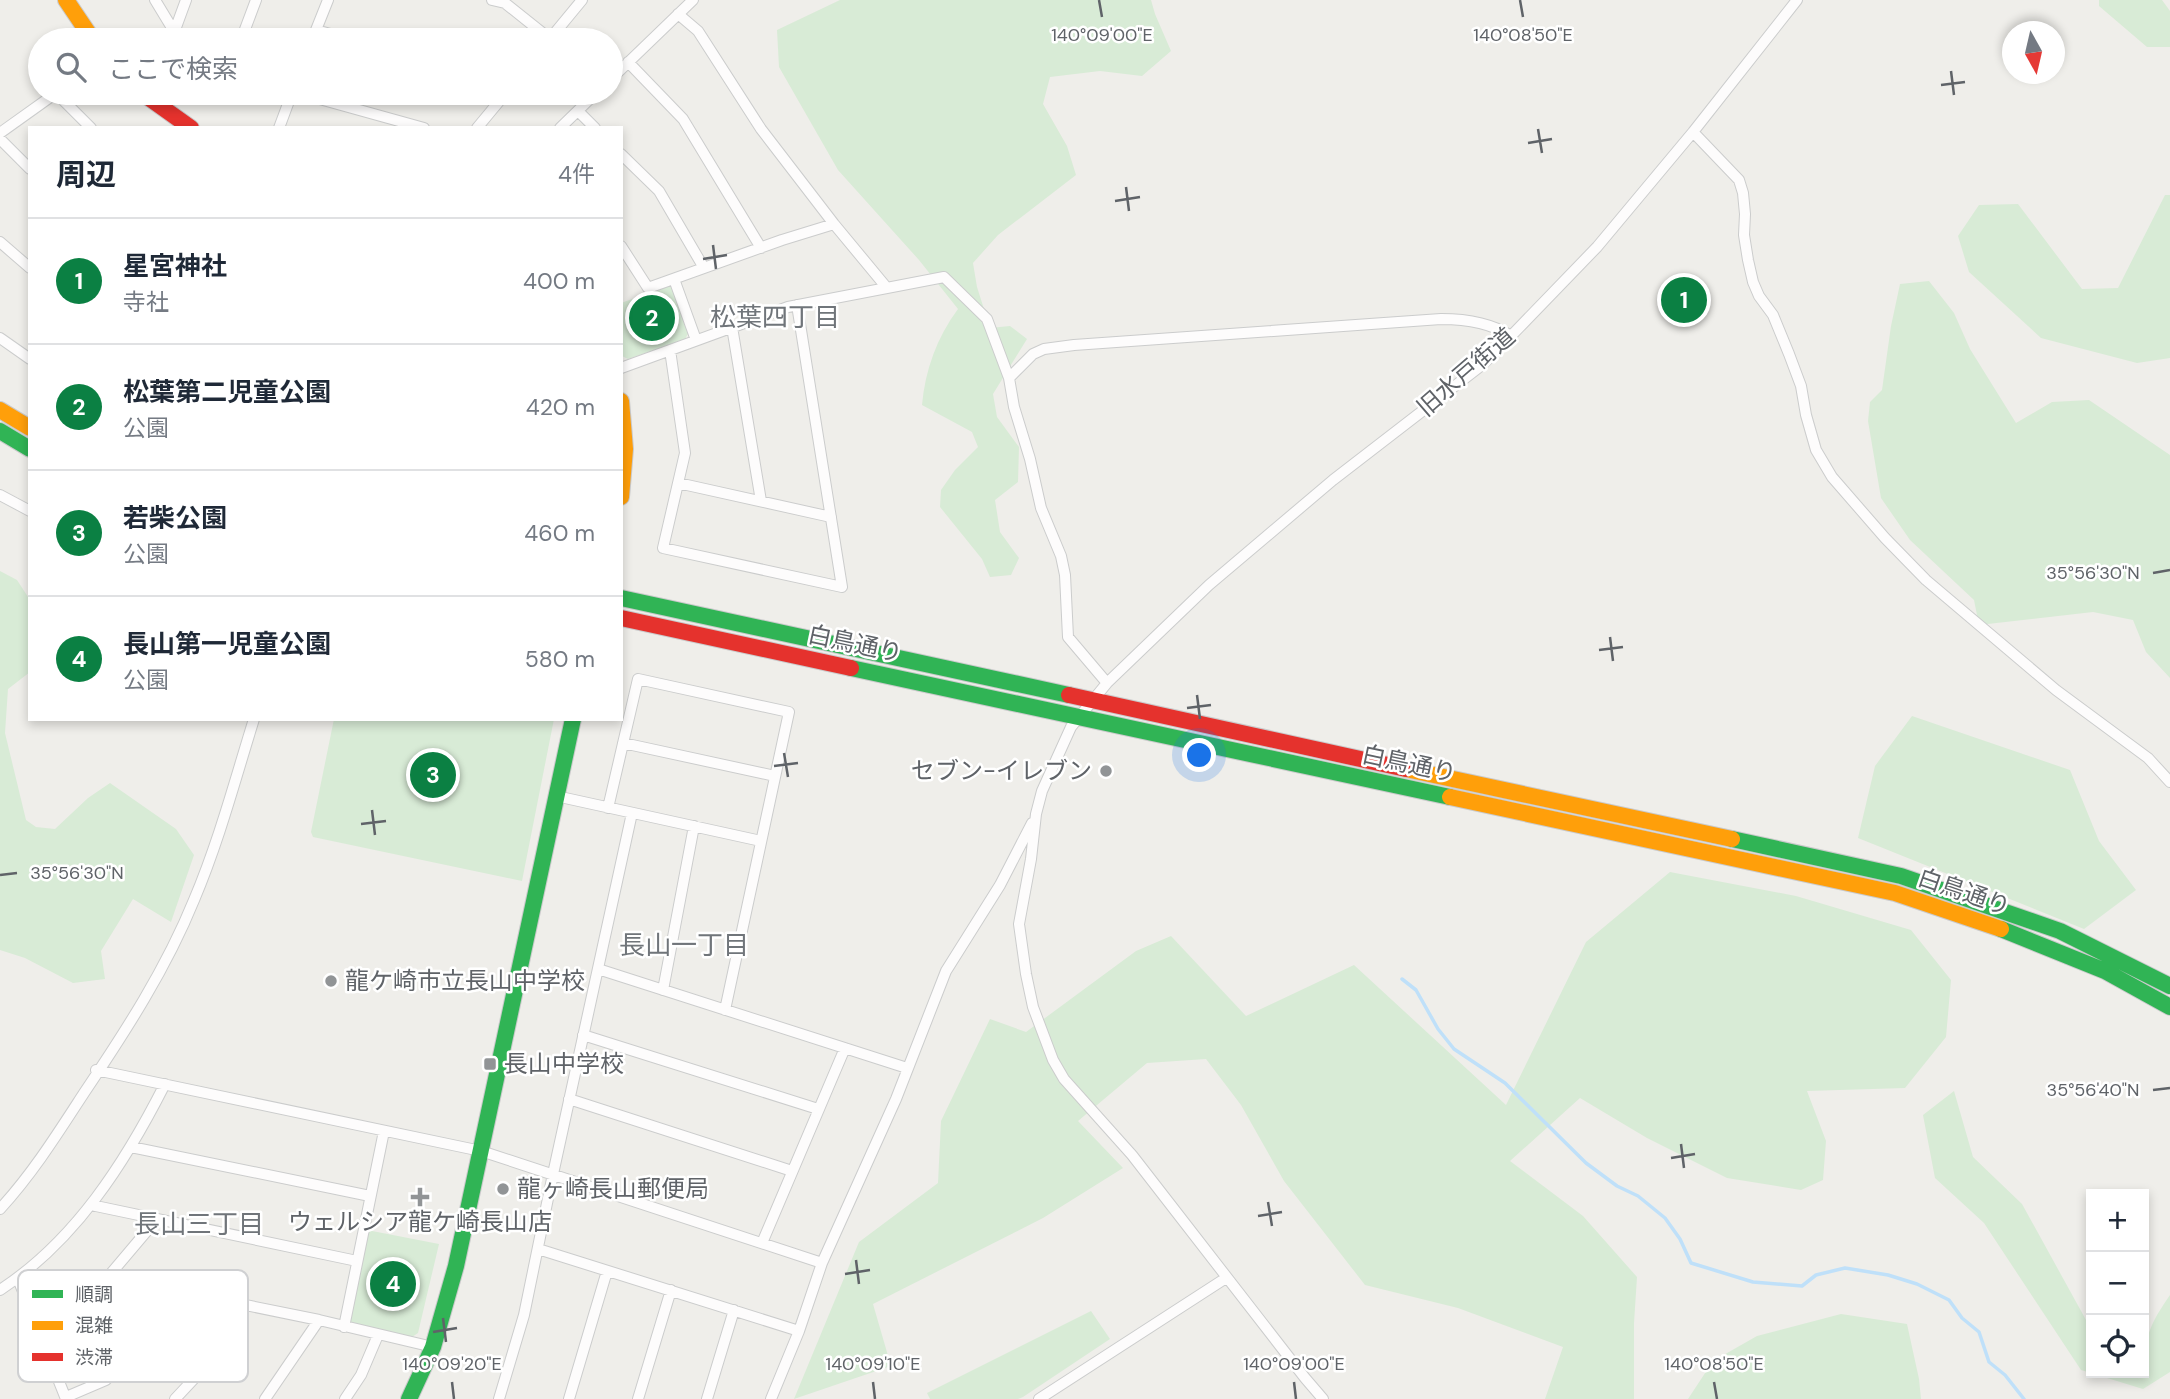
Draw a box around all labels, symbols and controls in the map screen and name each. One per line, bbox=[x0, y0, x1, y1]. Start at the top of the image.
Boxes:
north arrow bbox=[2002, 21, 2065, 84]
text: 140°09'00"E bbox=[1051, 23, 1153, 47]
text: 140°08'50"E bbox=[1473, 23, 1573, 47]
search box bbox=[28, 28, 623, 105]
icon: search bbox=[52, 48, 90, 86]
text: ここで検索 bbox=[108, 52, 238, 86]
text: 周辺 bbox=[56, 155, 116, 194]
text: 4件 bbox=[558, 159, 595, 189]
text: 星宮神社 bbox=[123, 249, 227, 283]
text: 1 bbox=[75, 266, 83, 296]
text: 400 m bbox=[523, 266, 595, 296]
pin: 1 bbox=[1661, 274, 1707, 326]
text: 寺社 bbox=[123, 287, 169, 317]
pin: 2 bbox=[629, 292, 675, 344]
district label: 松葉四丁目 bbox=[710, 300, 840, 334]
street label: 旧水戸街道 bbox=[1410, 321, 1521, 423]
text: 松葉第二児童公園 bbox=[123, 375, 331, 409]
text: 2 bbox=[72, 392, 86, 422]
text: 420 m bbox=[526, 392, 595, 422]
text: 公園 bbox=[123, 413, 169, 443]
text: 若柴公園 bbox=[123, 501, 227, 535]
text: 3 bbox=[72, 518, 86, 548]
text: 460 m bbox=[524, 518, 595, 548]
text: 公園 bbox=[123, 539, 169, 569]
text: 35°56'30"N bbox=[2046, 561, 2140, 585]
street label: 白鳥通り bbox=[805, 618, 905, 669]
text: 長山第一児童公園 bbox=[123, 627, 331, 661]
text: 4 bbox=[72, 644, 86, 674]
text: 580 m bbox=[525, 644, 595, 674]
text: 公園 bbox=[123, 665, 169, 695]
your location bbox=[1182, 738, 1216, 772]
street label: 白鳥通り bbox=[1359, 738, 1459, 789]
pin: 3 bbox=[410, 749, 456, 801]
place label: セブン-イレブン bbox=[911, 755, 1092, 786]
marker: セブン-イレブン bbox=[1098, 763, 1114, 779]
text: 35°56'30"N bbox=[30, 861, 124, 885]
street label: 白鳥通り bbox=[1914, 861, 2015, 922]
district label: 長山一丁目 bbox=[619, 928, 749, 962]
place label: 龍ケ崎市立長山中学校 bbox=[345, 965, 585, 996]
marker: 龍ケ崎市立長山中学校 bbox=[323, 973, 339, 989]
place label: 長山中学校 bbox=[504, 1048, 624, 1079]
marker: 長山中学校 bbox=[482, 1056, 498, 1072]
text: 35°56'40"N bbox=[2047, 1078, 2139, 1102]
place label: 龍ヶ崎長山郵便局 bbox=[517, 1173, 709, 1204]
marker: 龍ヶ崎長山郵便局 bbox=[495, 1181, 511, 1197]
marker: ウェルシア龍ケ崎長山店 bbox=[412, 1189, 428, 1205]
map controls bbox=[2086, 1189, 2149, 1378]
button: + bbox=[2086, 1189, 2149, 1252]
place label: ウェルシア龍ケ崎長山店 bbox=[288, 1206, 552, 1237]
district label: 長山三丁目 bbox=[134, 1207, 264, 1241]
button: − bbox=[2086, 1252, 2149, 1315]
pin: 4 bbox=[370, 1258, 416, 1310]
legend bbox=[18, 1270, 248, 1382]
text: 順調 bbox=[75, 1282, 113, 1307]
text: 混雑 bbox=[75, 1313, 113, 1338]
button: locate bbox=[2086, 1315, 2149, 1378]
text: 渋滞 bbox=[75, 1345, 113, 1370]
text: 140°09'20"E bbox=[402, 1352, 502, 1376]
text: 140°09'10"E bbox=[826, 1352, 920, 1376]
text: 140°09'00"E bbox=[1243, 1352, 1345, 1376]
text: 140°08'50"E bbox=[1664, 1352, 1764, 1376]

